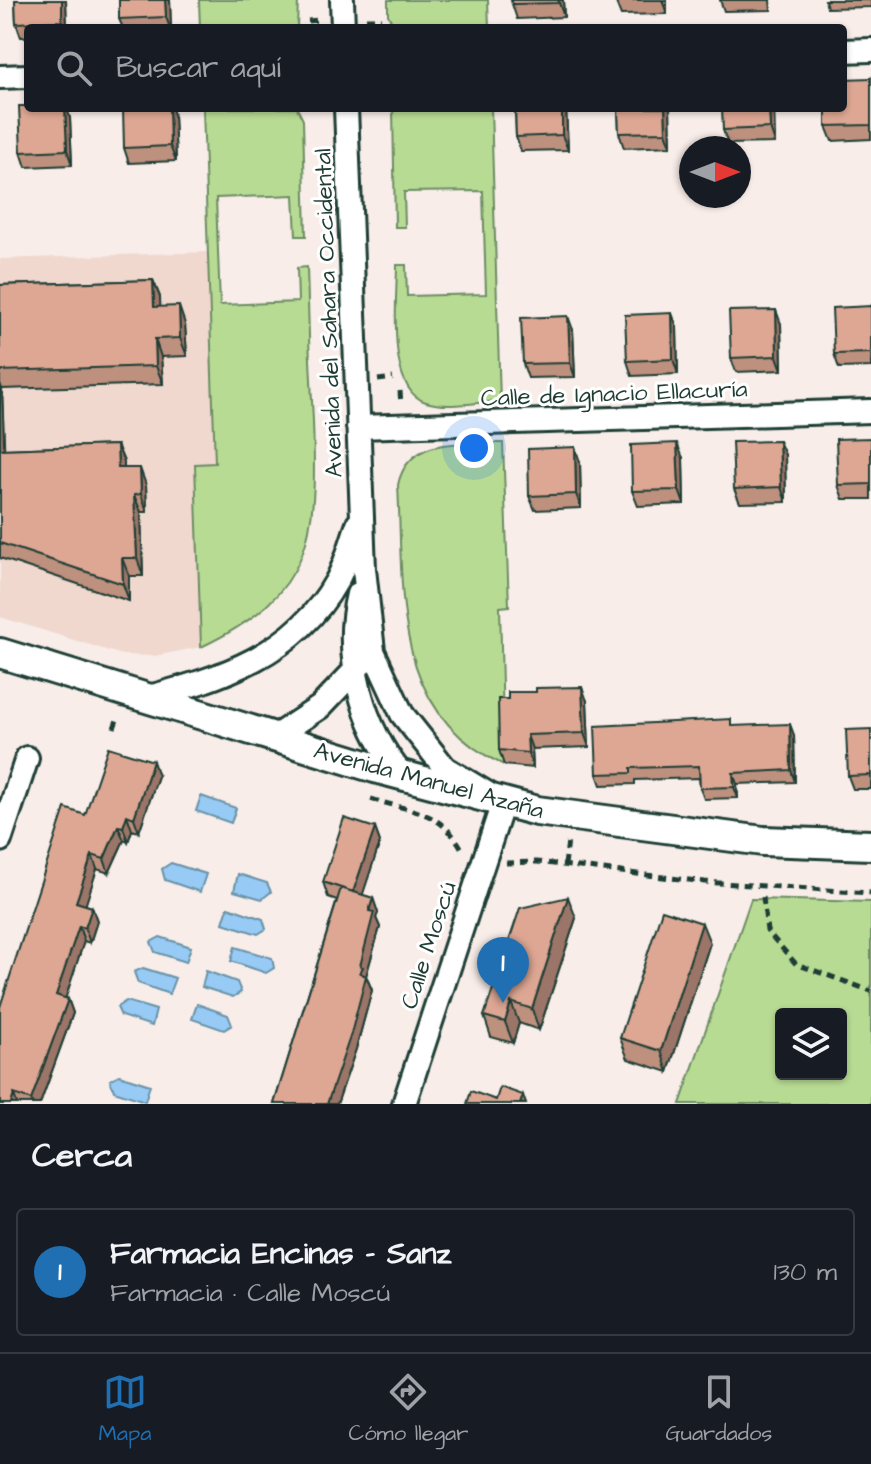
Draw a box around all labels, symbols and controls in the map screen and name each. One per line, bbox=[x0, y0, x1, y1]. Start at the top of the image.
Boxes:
search box bbox=[24, 24, 847, 112]
icon: search bbox=[52, 46, 96, 90]
text: Buscar aquí bbox=[116, 47, 281, 89]
north arrow bbox=[679, 136, 751, 208]
street label: Avenida del Sahara Occidental bbox=[306, 148, 352, 478]
street label: Calle de Ignacio Ellacuría bbox=[480, 372, 748, 417]
your location bbox=[454, 428, 494, 468]
street label: Avenida Manuel Azaña bbox=[310, 734, 548, 828]
street label: Calle Moscú bbox=[392, 877, 466, 1013]
pin: 1 bbox=[477, 937, 529, 1003]
map controls bbox=[775, 1008, 847, 1080]
button: layers bbox=[775, 1008, 847, 1080]
text: Cerca bbox=[32, 1132, 132, 1180]
text: Farmacia Encinas - Sanz bbox=[110, 1233, 451, 1275]
text: 1 bbox=[58, 1254, 62, 1290]
text: 130 m bbox=[773, 1254, 837, 1290]
text: Farmacia · Calle Moscú bbox=[110, 1275, 390, 1311]
tab: Mapa bbox=[99, 1370, 151, 1449]
tab: Cómo llegar bbox=[349, 1370, 468, 1449]
tab: Guardados bbox=[666, 1370, 772, 1449]

